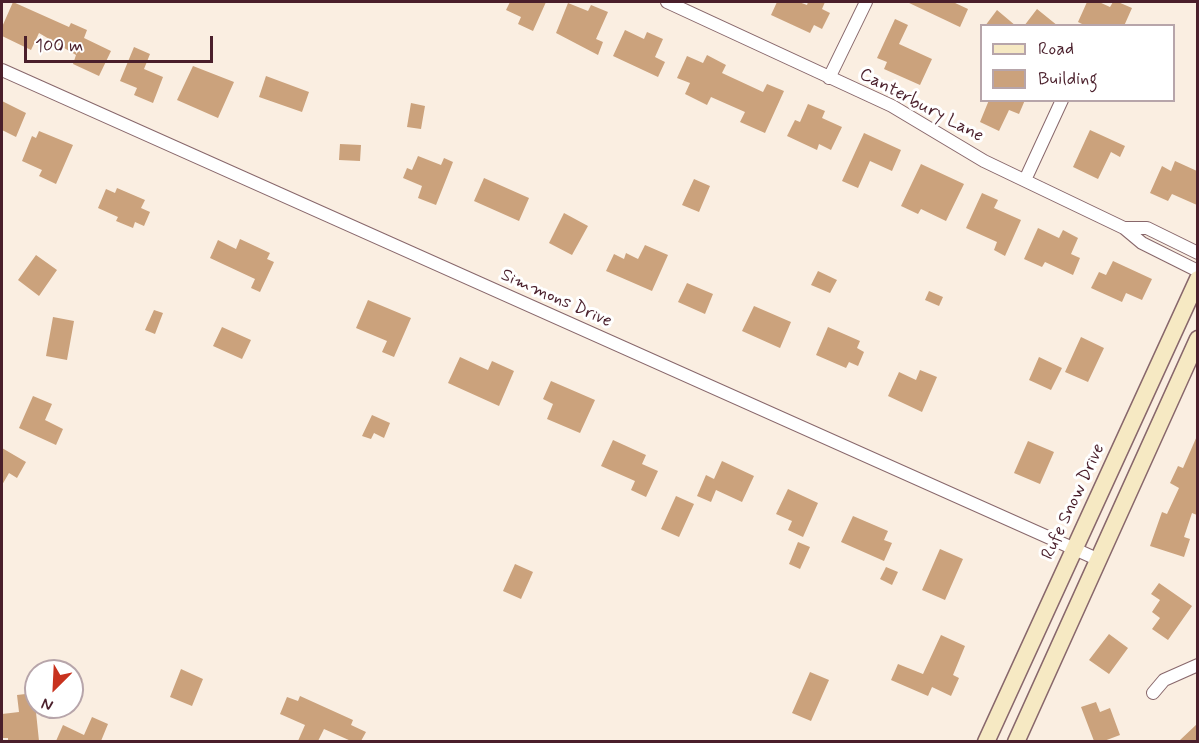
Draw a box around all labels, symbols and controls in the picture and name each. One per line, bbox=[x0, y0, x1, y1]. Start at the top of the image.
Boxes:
scale bar bbox=[27, 24, 216, 62]
legend bbox=[980, 24, 1175, 102]
text: 100 m bbox=[35, 34, 83, 58]
text: Road bbox=[1038, 37, 1074, 61]
street label: Canterbury Lane bbox=[855, 64, 987, 148]
text: Building bbox=[1038, 67, 1098, 91]
street label: Simmons Drive bbox=[497, 265, 615, 333]
street label: Rufe Snow Drive bbox=[1038, 441, 1110, 563]
north arrow bbox=[24, 659, 84, 719]
text: N bbox=[38, 692, 56, 716]

